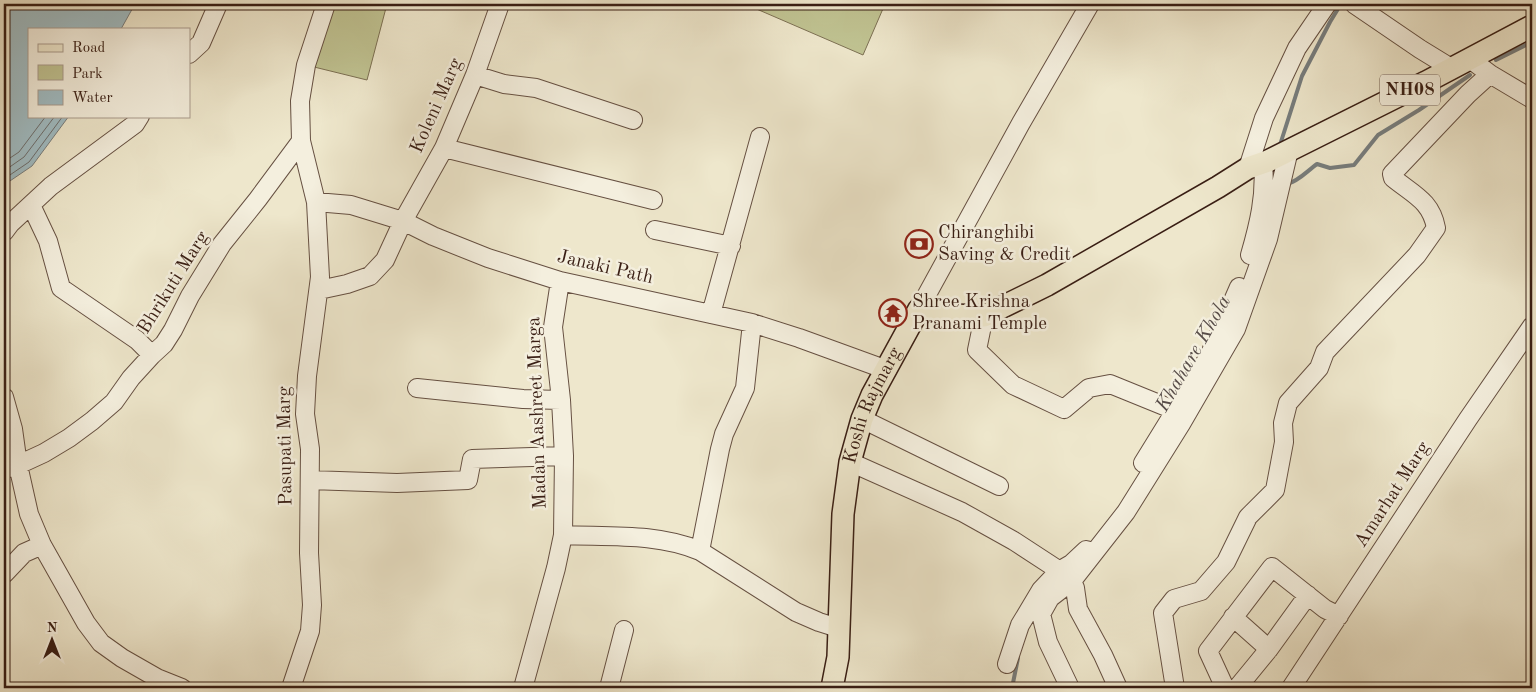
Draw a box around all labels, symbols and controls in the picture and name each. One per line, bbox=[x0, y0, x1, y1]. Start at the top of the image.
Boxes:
legend bbox=[28, 28, 190, 118]
text: Road bbox=[72, 41, 106, 56]
street label: Koleni Marg bbox=[408, 55, 467, 156]
text: Park bbox=[72, 67, 103, 82]
road number: NH08 bbox=[1380, 74, 1440, 106]
text: Water bbox=[72, 91, 113, 106]
place label: Chiranghibi Saving & Credit bbox=[938, 224, 1071, 265]
street label: Bhrikuti Marg bbox=[135, 228, 213, 338]
bank icon: Chiranghibi Saving & Credit bbox=[904, 229, 934, 259]
street label: Janaki Path bbox=[555, 248, 655, 288]
water label: Khahare Khola bbox=[1152, 292, 1235, 416]
place label: Shree Krishna Pranami Temple bbox=[912, 293, 1047, 334]
temple icon: Shree Krishna Pranami Temple bbox=[878, 298, 908, 328]
street label: Madan Aashreet Marga bbox=[525, 316, 551, 510]
street label: Koshi Rajmarg bbox=[840, 344, 906, 466]
street label: Pasupati Marg bbox=[275, 385, 297, 506]
street label: Amarhat Marg bbox=[1352, 438, 1435, 551]
north arrow bbox=[28, 614, 78, 664]
text: N bbox=[47, 621, 58, 635]

